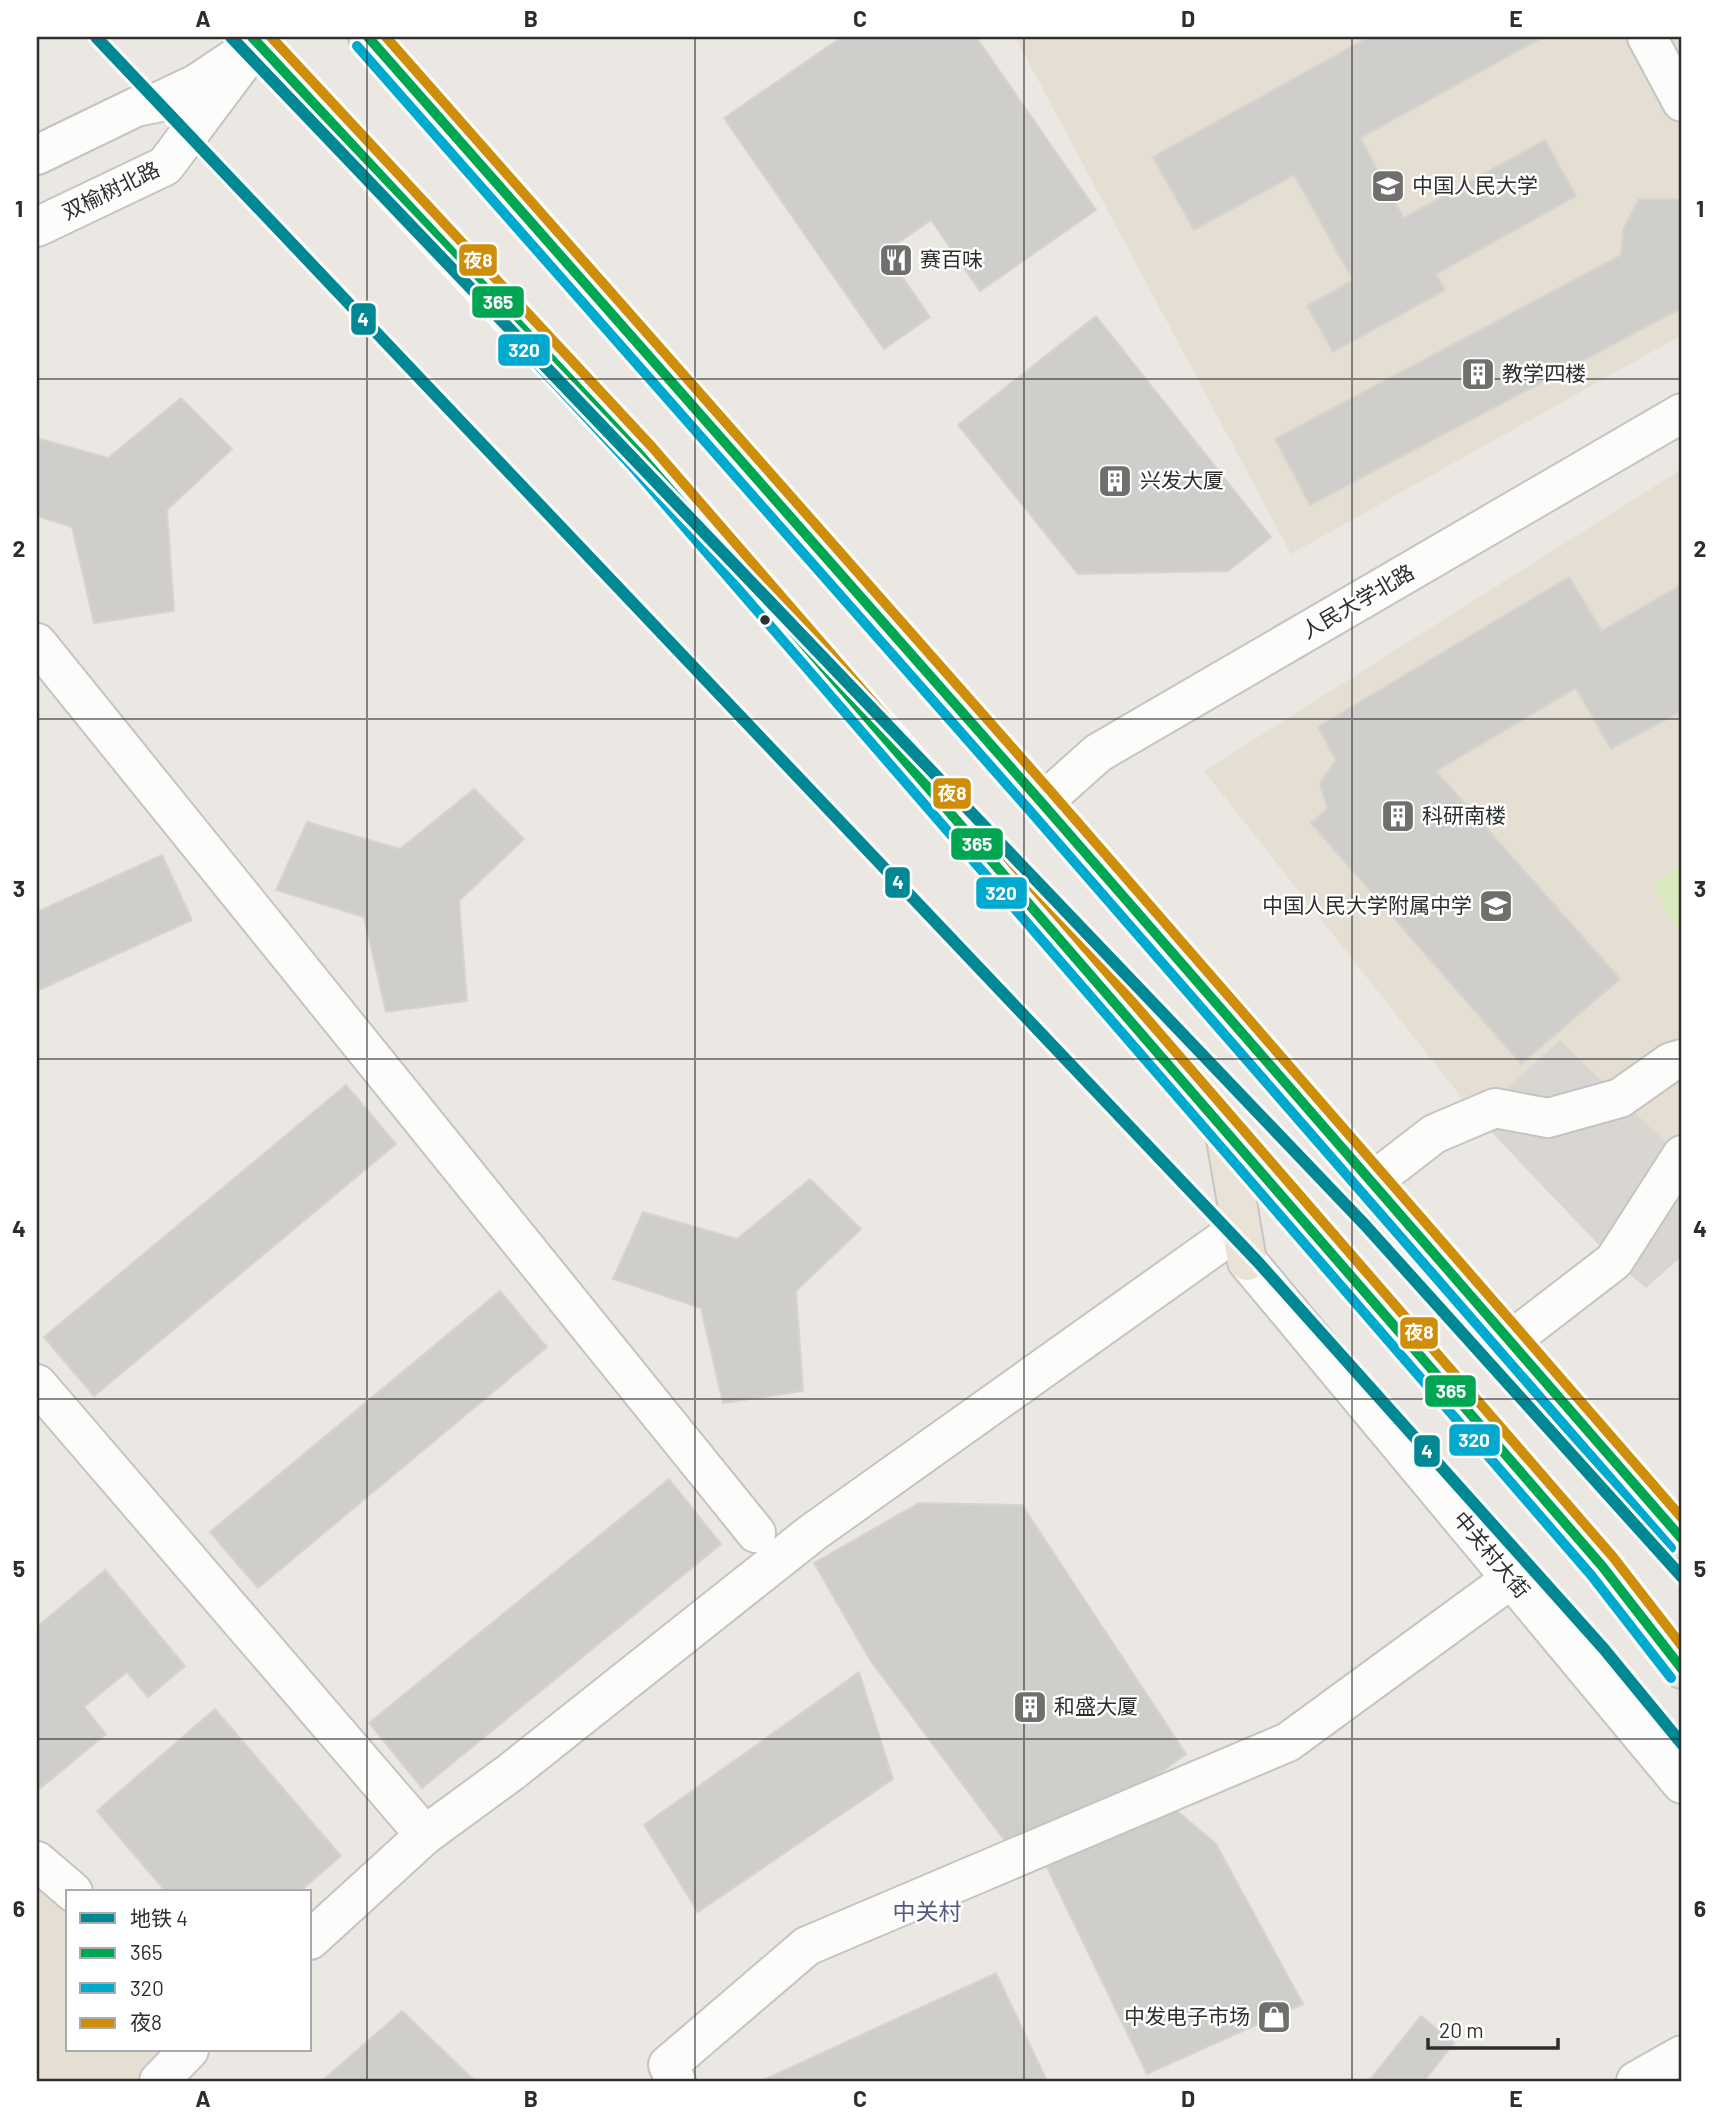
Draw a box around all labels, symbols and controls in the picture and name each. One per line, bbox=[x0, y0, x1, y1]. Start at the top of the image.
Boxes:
text: A bbox=[195, 4, 211, 32]
text: B bbox=[524, 4, 538, 32]
text: C bbox=[853, 4, 867, 32]
text: D bbox=[1181, 4, 1195, 32]
text: E bbox=[1509, 4, 1523, 32]
street label: 双榆树北路 bbox=[58, 155, 163, 224]
school or university icon: 中国人民大学 bbox=[1369, 167, 1407, 205]
place label: 中国人民大学 bbox=[1412, 172, 1538, 197]
text: 1 bbox=[15, 194, 23, 222]
text: 1 bbox=[1696, 194, 1704, 222]
restaurant icon: 赛百味 bbox=[877, 241, 915, 279]
line badge: 夜8 bbox=[458, 243, 498, 277]
place label: 赛百味 bbox=[920, 246, 983, 271]
text: 夜8 bbox=[463, 248, 493, 271]
line badge: 365 bbox=[471, 285, 525, 319]
text: 365 bbox=[483, 290, 513, 313]
line badge: 4 bbox=[350, 302, 377, 336]
text: 4 bbox=[357, 307, 369, 330]
line badge: 320 bbox=[497, 333, 551, 367]
text: 320 bbox=[508, 338, 540, 361]
building icon: 教学四楼 bbox=[1459, 355, 1497, 393]
place label: 教学四楼 bbox=[1502, 360, 1586, 385]
building icon: 兴发大厦 bbox=[1096, 462, 1134, 500]
place label: 兴发大厦 bbox=[1140, 467, 1224, 492]
text: 2 bbox=[13, 534, 25, 562]
text: 2 bbox=[1694, 534, 1706, 562]
street label: 人民大学北路 bbox=[1296, 558, 1418, 643]
unlabelled marker bbox=[758, 613, 772, 627]
line badge: 夜8 bbox=[932, 777, 972, 810]
text: 夜8 bbox=[937, 781, 967, 804]
building icon: 科研南楼 bbox=[1379, 797, 1417, 835]
place label: 科研南楼 bbox=[1422, 802, 1506, 827]
line badge: 365 bbox=[950, 827, 1004, 861]
text: 365 bbox=[962, 832, 992, 855]
line badge: 4 bbox=[884, 866, 911, 899]
text: 4 bbox=[892, 870, 904, 893]
text: 3 bbox=[13, 874, 25, 902]
text: 3 bbox=[1694, 874, 1706, 902]
line badge: 320 bbox=[975, 876, 1028, 910]
text: 320 bbox=[985, 881, 1017, 904]
school or university icon: 中国人民大学附属中学 bbox=[1477, 887, 1515, 925]
place label: 中国人民大学附属中学 bbox=[1262, 892, 1472, 917]
text: 4 bbox=[12, 1214, 26, 1242]
text: 4 bbox=[1693, 1214, 1707, 1242]
line badge: 夜8 bbox=[1399, 1316, 1439, 1350]
text: 夜8 bbox=[1404, 1320, 1434, 1343]
line badge: 365 bbox=[1424, 1374, 1477, 1408]
text: 365 bbox=[1436, 1379, 1466, 1402]
line badge: 320 bbox=[1448, 1423, 1501, 1457]
text: 320 bbox=[1458, 1428, 1490, 1451]
line badge: 4 bbox=[1413, 1434, 1441, 1468]
text: 4 bbox=[1421, 1439, 1433, 1462]
street label: 中关村大街 bbox=[1449, 1506, 1535, 1602]
text: 5 bbox=[13, 1554, 25, 1582]
text: 5 bbox=[1694, 1554, 1706, 1582]
building icon: 和盛大厦 bbox=[1011, 1688, 1049, 1726]
place label: 和盛大厦 bbox=[1054, 1693, 1138, 1718]
legend bbox=[66, 1890, 312, 2052]
text: 6 bbox=[13, 1894, 25, 1922]
text: 6 bbox=[1694, 1894, 1706, 1922]
district label: 中关村 bbox=[893, 1897, 962, 1925]
text: 地铁 4 bbox=[130, 1905, 188, 1930]
text: 365 bbox=[130, 1939, 162, 1964]
text: 320 bbox=[130, 1975, 164, 2000]
shop icon: 中发电子市场 bbox=[1255, 1998, 1293, 2036]
place label: 中发电子市场 bbox=[1124, 2003, 1250, 2028]
scale bar bbox=[1428, 2006, 1558, 2050]
text: 夜8 bbox=[130, 2009, 162, 2034]
text: 20 m bbox=[1439, 2017, 1484, 2042]
text: A bbox=[195, 2084, 211, 2112]
text: B bbox=[524, 2084, 538, 2112]
text: C bbox=[853, 2084, 867, 2112]
text: D bbox=[1181, 2084, 1195, 2112]
text: E bbox=[1509, 2084, 1523, 2112]

